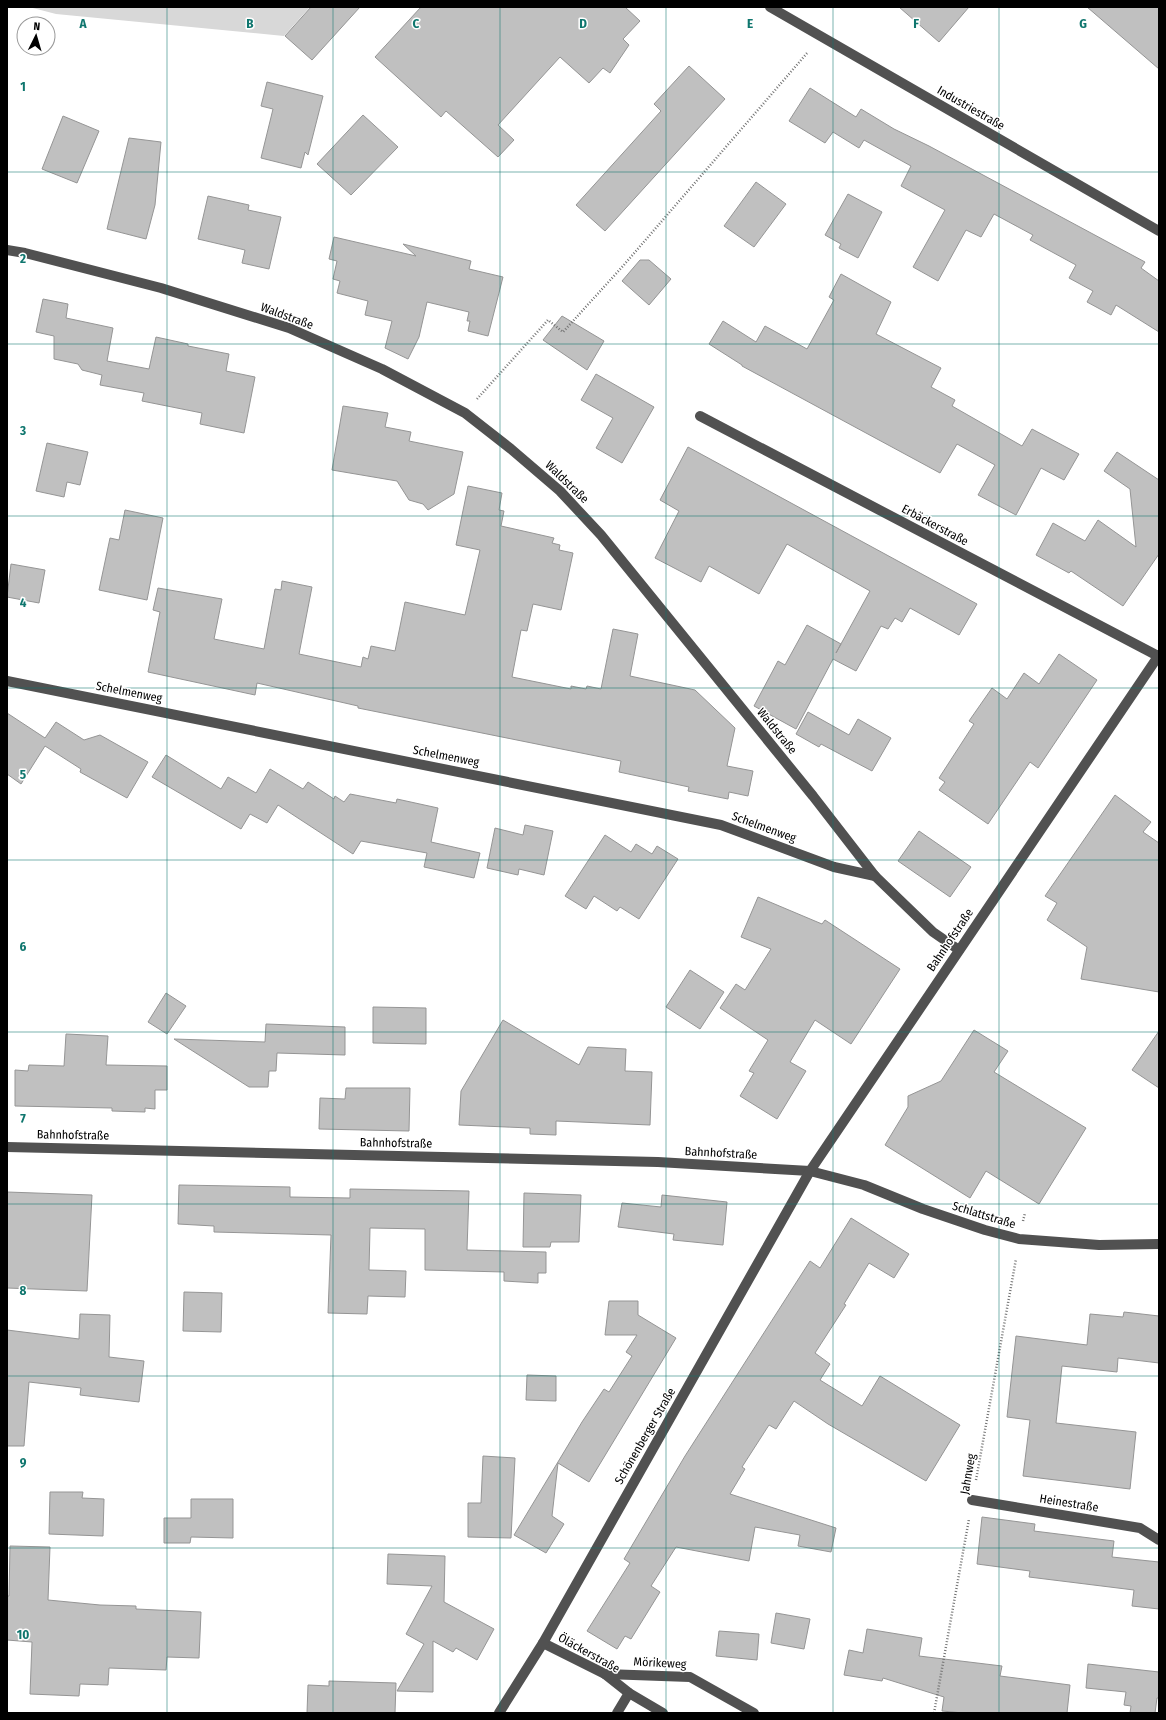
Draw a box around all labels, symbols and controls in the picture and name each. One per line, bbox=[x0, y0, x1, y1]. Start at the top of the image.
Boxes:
north arrow bbox=[16, 16, 56, 56]
text: A bbox=[78, 16, 87, 31]
text: B bbox=[246, 16, 254, 31]
text: C bbox=[413, 16, 420, 31]
text: D bbox=[579, 16, 587, 31]
text: E bbox=[747, 16, 753, 31]
text: F bbox=[913, 16, 919, 31]
text: G bbox=[1079, 16, 1087, 31]
text: N bbox=[33, 20, 41, 33]
text: 1 bbox=[20, 79, 26, 94]
street label: Industriestraße bbox=[935, 83, 1007, 133]
text: 2 bbox=[19, 251, 26, 266]
street label: Waldstraße bbox=[259, 300, 315, 332]
text: 3 bbox=[19, 423, 26, 438]
street label: Waldstraße bbox=[542, 458, 592, 506]
street label: Erbäckerstraße bbox=[899, 502, 971, 548]
text: 4 bbox=[20, 595, 27, 610]
street label: Schelmenweg bbox=[95, 679, 164, 705]
street label: Waldstraße bbox=[754, 705, 800, 757]
street label: Schelmenweg bbox=[412, 743, 481, 769]
text: 5 bbox=[20, 767, 26, 782]
street label: Schelmenweg bbox=[730, 809, 798, 845]
street label: Bahnhofstraße bbox=[924, 906, 976, 974]
text: 6 bbox=[20, 939, 27, 954]
text: 7 bbox=[20, 1111, 26, 1126]
street label: Bahnhofstraße bbox=[37, 1127, 109, 1143]
street label: Bahnhofstraße bbox=[360, 1135, 432, 1151]
street label: Bahnhofstraße bbox=[684, 1144, 758, 1162]
street label: Schlattstraße bbox=[951, 1199, 1017, 1231]
text: 8 bbox=[20, 1283, 27, 1298]
street label: Schönenberger Straße bbox=[612, 1385, 678, 1487]
street label: Jahnweg bbox=[958, 1452, 979, 1496]
text: 9 bbox=[20, 1455, 27, 1470]
street label: Heinestraße bbox=[1038, 1491, 1100, 1515]
text: 10 bbox=[17, 1627, 29, 1642]
street label: Öläckerstraße bbox=[556, 1629, 623, 1676]
street label: Mörikeweg bbox=[633, 1655, 687, 1671]

